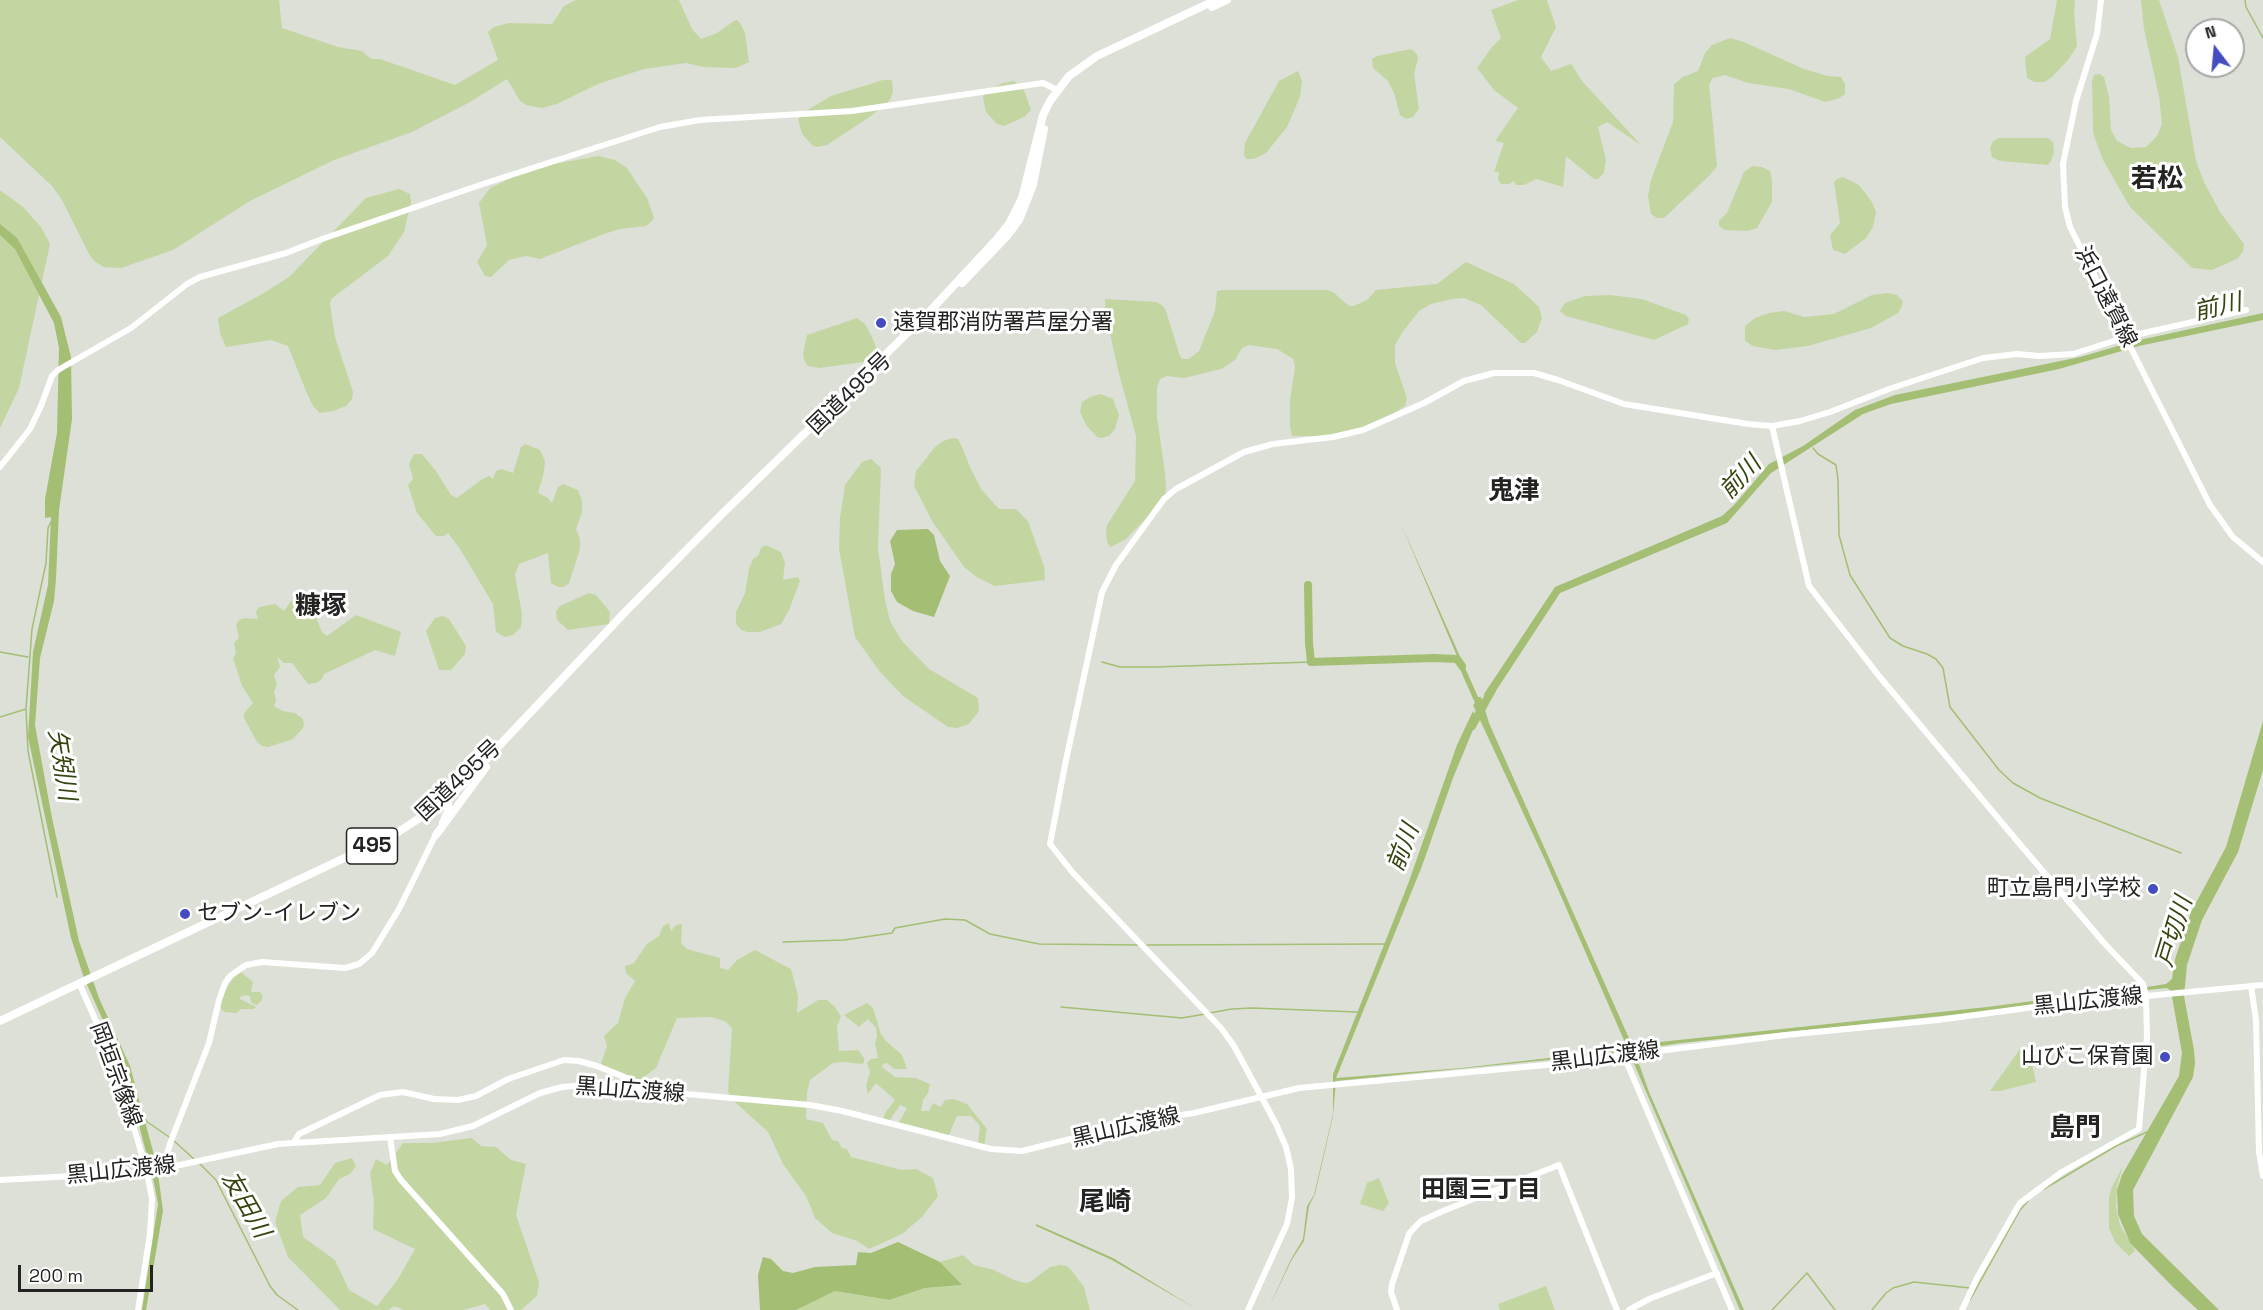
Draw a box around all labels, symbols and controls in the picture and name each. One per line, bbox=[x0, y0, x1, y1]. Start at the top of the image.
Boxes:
north arrow bbox=[2185, 18, 2245, 78]
text: N bbox=[2202, 21, 2218, 44]
district label: 若松 bbox=[2131, 164, 2183, 196]
street label: 浜口遠賀線 bbox=[2068, 242, 2142, 352]
water label: 前川 bbox=[2191, 289, 2245, 327]
place label: 遠賀郡消防署芦屋分署 bbox=[893, 310, 1113, 336]
marker: 遠賀郡消防署芦屋分署 bbox=[874, 316, 888, 330]
street label: 国道495号 bbox=[803, 348, 897, 440]
water label: 前川 bbox=[1714, 451, 1768, 505]
district label: 鬼津 bbox=[1488, 476, 1540, 508]
district label: 糠塚 bbox=[295, 591, 347, 623]
water label: 矢矧川 bbox=[41, 727, 81, 803]
street label: 国道495号 bbox=[411, 735, 507, 827]
water label: 前川 bbox=[1382, 820, 1426, 876]
road number: 495 bbox=[346, 828, 398, 864]
place label: 町立島門小学校 bbox=[1987, 876, 2141, 902]
marker: 町立島門小学校 bbox=[2146, 882, 2160, 896]
water label: 戸切川 bbox=[2151, 893, 2199, 971]
place label: セブン-イレブン bbox=[197, 901, 361, 927]
marker: セブン-イレブン bbox=[178, 907, 192, 921]
street label: 黒山広渡線 bbox=[2032, 983, 2144, 1021]
street label: 岡垣宗像線 bbox=[84, 1019, 146, 1131]
street label: 黒山広渡線 bbox=[1549, 1037, 1661, 1077]
place label: 山びこ保育園 bbox=[2021, 1044, 2153, 1070]
marker: 山びこ保育園 bbox=[2158, 1050, 2172, 1064]
street label: 黒山広渡線 bbox=[574, 1074, 686, 1108]
street label: 黒山広渡線 bbox=[1069, 1103, 1183, 1153]
district label: 島門 bbox=[2049, 1113, 2101, 1145]
street label: 黒山広渡線 bbox=[65, 1152, 177, 1190]
water label: 友田川 bbox=[215, 1167, 275, 1243]
district label: 田園三丁目 bbox=[1421, 1176, 1541, 1204]
district label: 尾崎 bbox=[1079, 1187, 1131, 1219]
scale bar bbox=[21, 1253, 156, 1291]
text: 200 m bbox=[29, 1264, 83, 1287]

